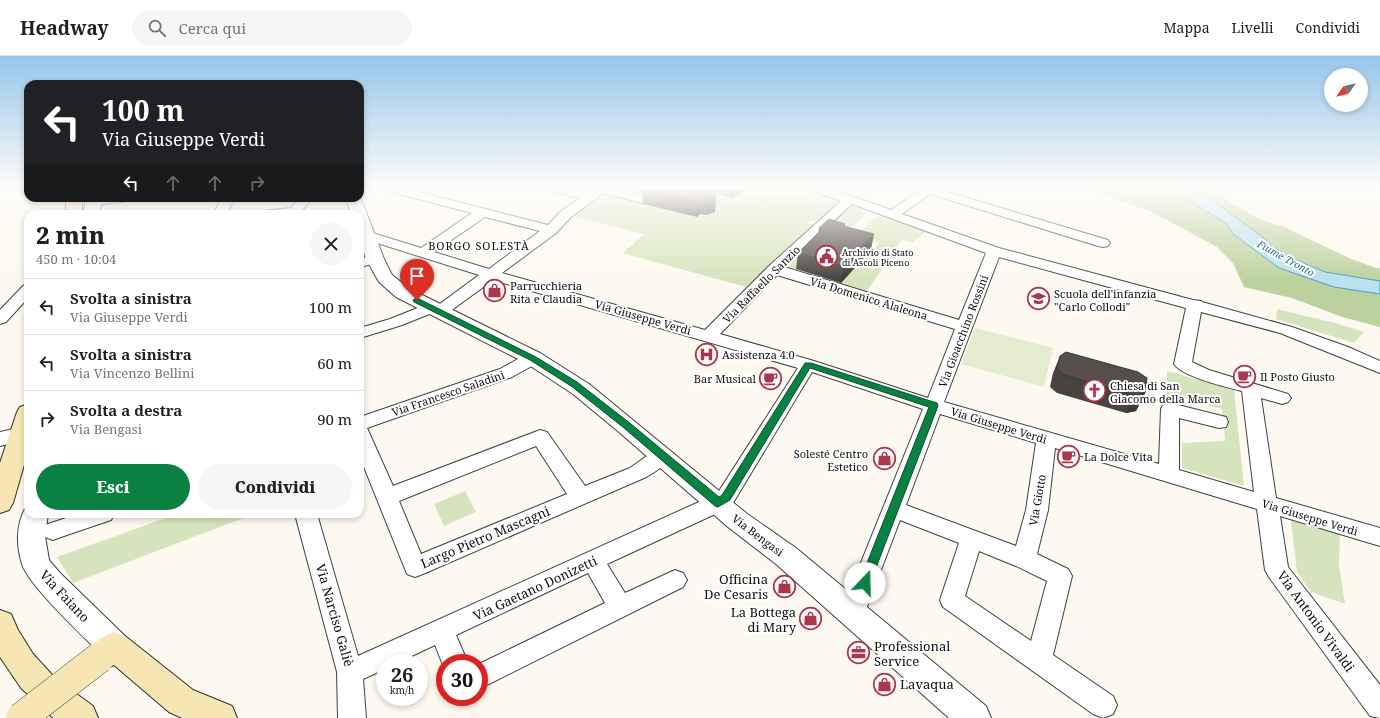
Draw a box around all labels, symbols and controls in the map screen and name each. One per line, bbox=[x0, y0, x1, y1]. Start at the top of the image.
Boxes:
search box bbox=[132, 10, 412, 46]
text: Headway bbox=[20, 15, 108, 41]
icon: search bbox=[146, 17, 168, 39]
text: Cerca qui bbox=[178, 18, 246, 38]
text: Mappa bbox=[1163, 18, 1210, 37]
text: Livelli bbox=[1232, 18, 1274, 37]
text: Condividi bbox=[1296, 18, 1360, 37]
north arrow bbox=[1324, 68, 1368, 112]
map controls bbox=[1324, 68, 1368, 112]
text: 100 m bbox=[102, 91, 184, 129]
icon: left bbox=[36, 96, 88, 148]
text: Via Giuseppe Verdi bbox=[102, 127, 265, 151]
icon: left bbox=[120, 172, 142, 194]
icon: ahead bbox=[162, 172, 184, 194]
icon: ahead bbox=[204, 172, 226, 194]
icon: right bbox=[246, 172, 268, 194]
text: 2 min bbox=[36, 218, 105, 251]
button: close bbox=[310, 223, 352, 265]
water label: Fiume Tronto bbox=[1254, 236, 1317, 280]
district label: BORGO SOLESTÀ bbox=[428, 238, 530, 253]
street label: Via Raffaello Sanzio bbox=[719, 242, 803, 326]
public building icon: Archivio di Stato di Ascoli Piceno bbox=[814, 244, 840, 270]
place label: Archivio di Stato di Ascoli Piceno bbox=[842, 246, 913, 269]
text: 450 m · 10:04 bbox=[36, 250, 116, 268]
pin bbox=[400, 259, 434, 300]
icon: arrive bbox=[406, 265, 428, 287]
street label: Via Gioacchino Rossini bbox=[935, 272, 992, 389]
street label: Via Domenico Alaleona bbox=[808, 273, 930, 323]
shop icon: Parrucchieria Rita e Claudia bbox=[481, 278, 507, 304]
place label: Parrucchieria Rita e Claudia bbox=[510, 278, 582, 306]
school or university icon: Scuola dell'infanzia "Carlo Collodi" bbox=[1025, 286, 1051, 312]
place label: Scuola dell'infanzia "Carlo Collodi" bbox=[1054, 286, 1156, 314]
text: Svolta a sinistra bbox=[70, 288, 192, 308]
icon: left bbox=[36, 296, 58, 318]
street label: Via Giuseppe Verdi bbox=[593, 296, 693, 338]
text: 100 m bbox=[309, 297, 352, 317]
text: Via Giuseppe Verdi bbox=[70, 308, 188, 326]
hospital icon: Assistenza 4.0 bbox=[694, 341, 720, 367]
text: Svolta a sinistra bbox=[70, 344, 192, 364]
place label: Assistenza 4.0 bbox=[722, 347, 795, 362]
icon: left bbox=[36, 352, 58, 374]
text: 60 m bbox=[317, 353, 352, 373]
cafe icon: Il Posto Giusto bbox=[1232, 363, 1258, 389]
text: Via Vincenzo Bellini bbox=[70, 364, 194, 382]
cafe icon: Bar Musical bbox=[758, 365, 784, 391]
street label: Via Francesco Saladini bbox=[390, 367, 507, 419]
place label: Il Posto Giusto bbox=[1260, 369, 1335, 384]
place label: Bar Musical bbox=[694, 371, 757, 386]
church icon: Chiesa di San Giacomo della Marca bbox=[1081, 378, 1107, 404]
place label: Chiesa di San Giacomo della Marca bbox=[1110, 378, 1221, 406]
text: Svolta a destra bbox=[70, 400, 182, 420]
street label: Via Giuseppe Verdi bbox=[949, 403, 1049, 447]
icon: right bbox=[36, 408, 58, 430]
text: 90 m bbox=[317, 409, 352, 429]
text: Via Bengasi bbox=[70, 420, 142, 438]
cafe icon: La Dolce Vita bbox=[1056, 443, 1082, 469]
place label: Solesté Centro Estetico bbox=[794, 446, 868, 474]
shop icon: Solesté Centro Estetico bbox=[871, 446, 897, 472]
place label: La Dolce Vita bbox=[1084, 449, 1153, 464]
button: Esci bbox=[36, 464, 190, 510]
button: Condividi bbox=[198, 464, 352, 510]
street label: Via Giotto bbox=[1025, 473, 1049, 527]
street label: Via Giuseppe Verdi bbox=[1260, 495, 1360, 539]
street label: Largo Pietro Mascagni bbox=[418, 502, 552, 572]
street label: Via Bengasi bbox=[729, 511, 787, 560]
street label: Via Gaetano Donizetti bbox=[470, 551, 600, 625]
street label: Via Narciso Galiè bbox=[312, 562, 358, 668]
position arrow bbox=[844, 562, 886, 604]
street label: Via Faiano bbox=[36, 566, 94, 626]
street label: Via Antonio Vivaldi bbox=[1273, 567, 1359, 675]
place label: Officina De Cesaris bbox=[704, 570, 768, 603]
shop icon: Officina De Cesaris bbox=[771, 573, 797, 599]
place label: La Bottega di Mary bbox=[731, 603, 797, 636]
shop icon: La Bottega di Mary bbox=[798, 606, 824, 632]
place label: Professional Service bbox=[874, 637, 950, 670]
office icon: Professional Service bbox=[845, 640, 871, 666]
speed limit sign: 30 bbox=[436, 654, 488, 706]
text: 26 bbox=[391, 661, 413, 688]
shop icon: Lavaqua bbox=[872, 671, 898, 697]
place label: Lavaqua bbox=[900, 675, 954, 693]
text: km/h bbox=[390, 683, 414, 697]

